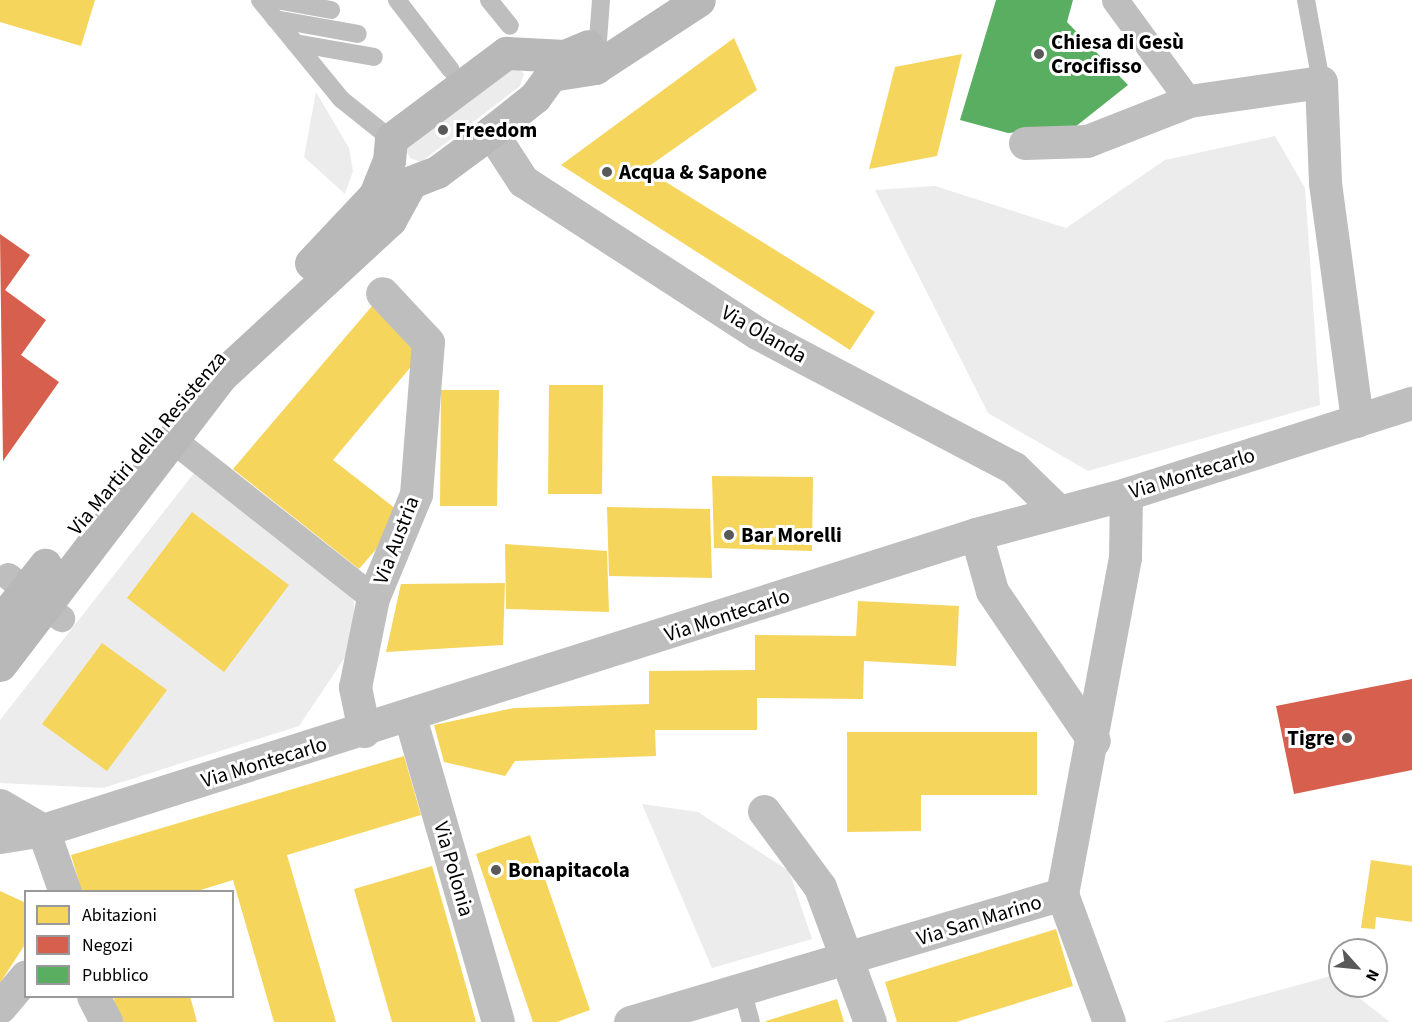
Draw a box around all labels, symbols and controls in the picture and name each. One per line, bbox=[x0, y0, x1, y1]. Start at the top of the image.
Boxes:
place label: Chiesa di Gesù Crocifisso bbox=[1051, 29, 1184, 79]
marker: Chiesa di Gesù Crocifisso bbox=[1032, 47, 1046, 61]
place label: Freedom bbox=[455, 117, 537, 143]
marker: Freedom bbox=[436, 123, 450, 137]
place label: Acqua & Sapone bbox=[619, 159, 767, 185]
marker: Acqua & Sapone bbox=[600, 165, 614, 179]
street label: Via Olanda bbox=[717, 299, 811, 369]
street label: Via Martiri della Resistenza bbox=[63, 346, 231, 540]
street label: Via Montecarlo bbox=[1126, 442, 1258, 504]
street label: Via Austria bbox=[368, 493, 424, 587]
place label: Bar Morelli bbox=[741, 522, 842, 548]
marker: Bar Morelli bbox=[722, 528, 736, 542]
street label: Via Montecarlo bbox=[661, 583, 793, 647]
place label: Tigre bbox=[1287, 725, 1335, 751]
street label: Via Montecarlo bbox=[198, 731, 330, 793]
marker: Tigre bbox=[1340, 731, 1354, 745]
street label: Via Polonia bbox=[428, 819, 480, 919]
place label: Bonapitacola bbox=[508, 857, 630, 883]
marker: Bonapitacola bbox=[489, 863, 503, 877]
street label: Via San Marino bbox=[913, 889, 1045, 951]
legend bbox=[24, 890, 234, 998]
text: Abitazioni bbox=[82, 903, 157, 928]
text: Negozi bbox=[82, 933, 133, 958]
north arrow bbox=[1328, 938, 1388, 998]
text: Pubblico bbox=[82, 963, 149, 988]
text: N bbox=[1360, 966, 1384, 985]

